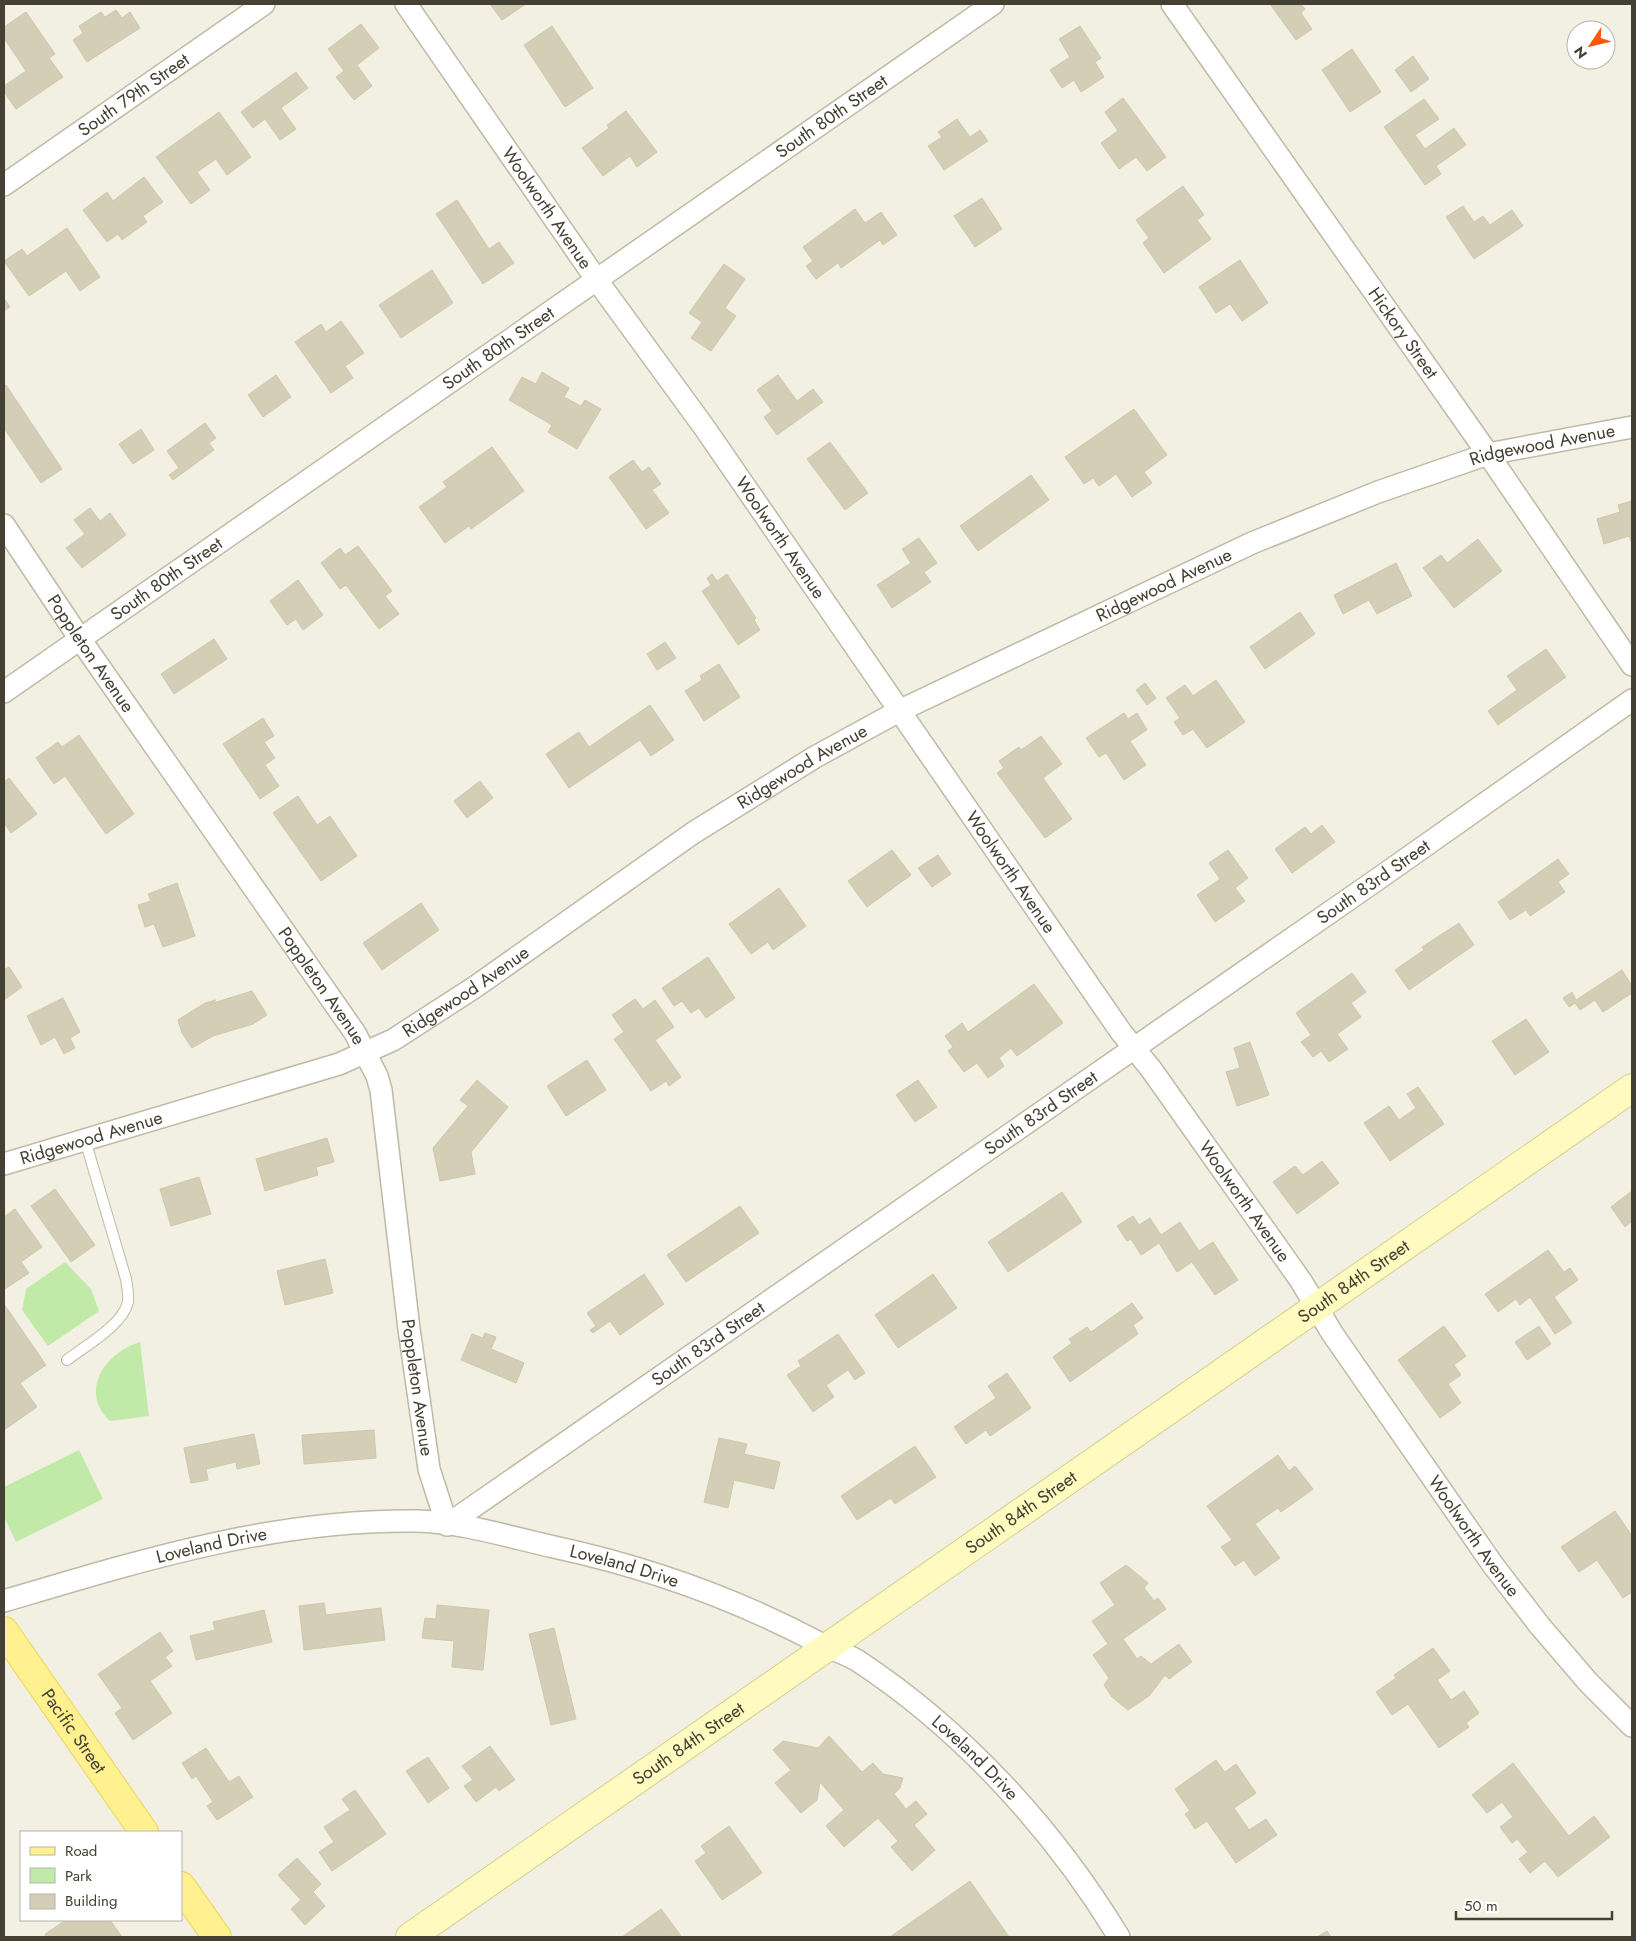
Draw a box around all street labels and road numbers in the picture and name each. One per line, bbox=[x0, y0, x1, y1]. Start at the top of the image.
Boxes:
street label: South 79th Street bbox=[73, 46, 195, 143]
street label: South 80th Street bbox=[770, 68, 893, 164]
street label: Woolworth Avenue bbox=[495, 142, 598, 274]
street label: Hickory Street bbox=[1362, 282, 1445, 385]
street label: South 80th Street bbox=[437, 300, 560, 396]
street label: Ridgewood Avenue bbox=[1466, 417, 1617, 472]
street label: Woolworth Avenue bbox=[729, 471, 832, 604]
street label: South 80th Street bbox=[105, 530, 228, 627]
street label: Ridgewood Avenue bbox=[1092, 541, 1236, 628]
street label: Poppleton Avenue bbox=[41, 589, 141, 718]
street label: Ridgewood Avenue bbox=[732, 718, 872, 816]
street label: Woolworth Avenue bbox=[959, 806, 1062, 939]
street label: South 83rd Street bbox=[1312, 833, 1436, 931]
street label: Poppleton Avenue bbox=[272, 922, 372, 1049]
street label: Ridgewood Avenue bbox=[397, 940, 534, 1044]
street label: South 83rd Street bbox=[979, 1064, 1103, 1161]
street label: Ridgewood Avenue bbox=[17, 1104, 166, 1172]
street label: Woolworth Avenue bbox=[1193, 1135, 1297, 1267]
street label: South 84th Street bbox=[1292, 1233, 1415, 1329]
street label: South 83rd Street bbox=[646, 1295, 771, 1392]
street label: Poppleton Avenue bbox=[395, 1317, 440, 1458]
street label: South 84th Street bbox=[960, 1464, 1083, 1561]
street label: Woolworth Avenue bbox=[1422, 1470, 1526, 1602]
street label: Loveland Drive bbox=[153, 1521, 269, 1570]
street label: Loveland Drive bbox=[567, 1538, 683, 1594]
street label: Pacific Street bbox=[35, 1683, 113, 1779]
street label: South 84th Street bbox=[627, 1695, 750, 1792]
street label: Loveland Drive bbox=[926, 1709, 1025, 1806]

